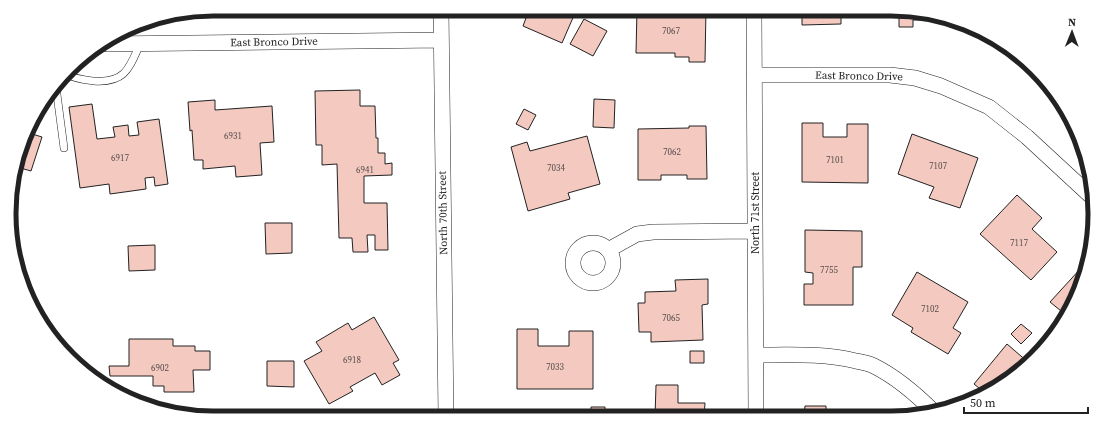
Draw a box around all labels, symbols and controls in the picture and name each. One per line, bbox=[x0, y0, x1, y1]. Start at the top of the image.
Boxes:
north arrow bbox=[1052, 12, 1092, 52]
text: N bbox=[1068, 15, 1076, 30]
house number: 7067 bbox=[662, 25, 680, 37]
street label: East Bronco Drive bbox=[230, 34, 318, 50]
street label: East Bronco Drive bbox=[815, 68, 903, 84]
house number: 6931 bbox=[224, 130, 242, 142]
house number: 7062 bbox=[663, 146, 681, 158]
house number: 6917 bbox=[111, 152, 129, 164]
house number: 7101 bbox=[826, 154, 844, 166]
house number: 7107 bbox=[929, 160, 947, 172]
house number: 7034 bbox=[547, 162, 565, 174]
house number: 6941 bbox=[356, 164, 374, 176]
street label: North 70th Street bbox=[435, 171, 451, 255]
street label: North 71st Street bbox=[748, 172, 763, 254]
house number: 7117 bbox=[1010, 237, 1028, 249]
house number: 7755 bbox=[820, 264, 838, 276]
house number: 7102 bbox=[921, 303, 939, 315]
house number: 7065 bbox=[662, 312, 680, 324]
house number: 6918 bbox=[343, 354, 361, 366]
house number: 7033 bbox=[546, 361, 564, 373]
house number: 6902 bbox=[151, 362, 169, 374]
scale bar bbox=[964, 389, 1088, 415]
text: 50 m bbox=[970, 395, 996, 411]

